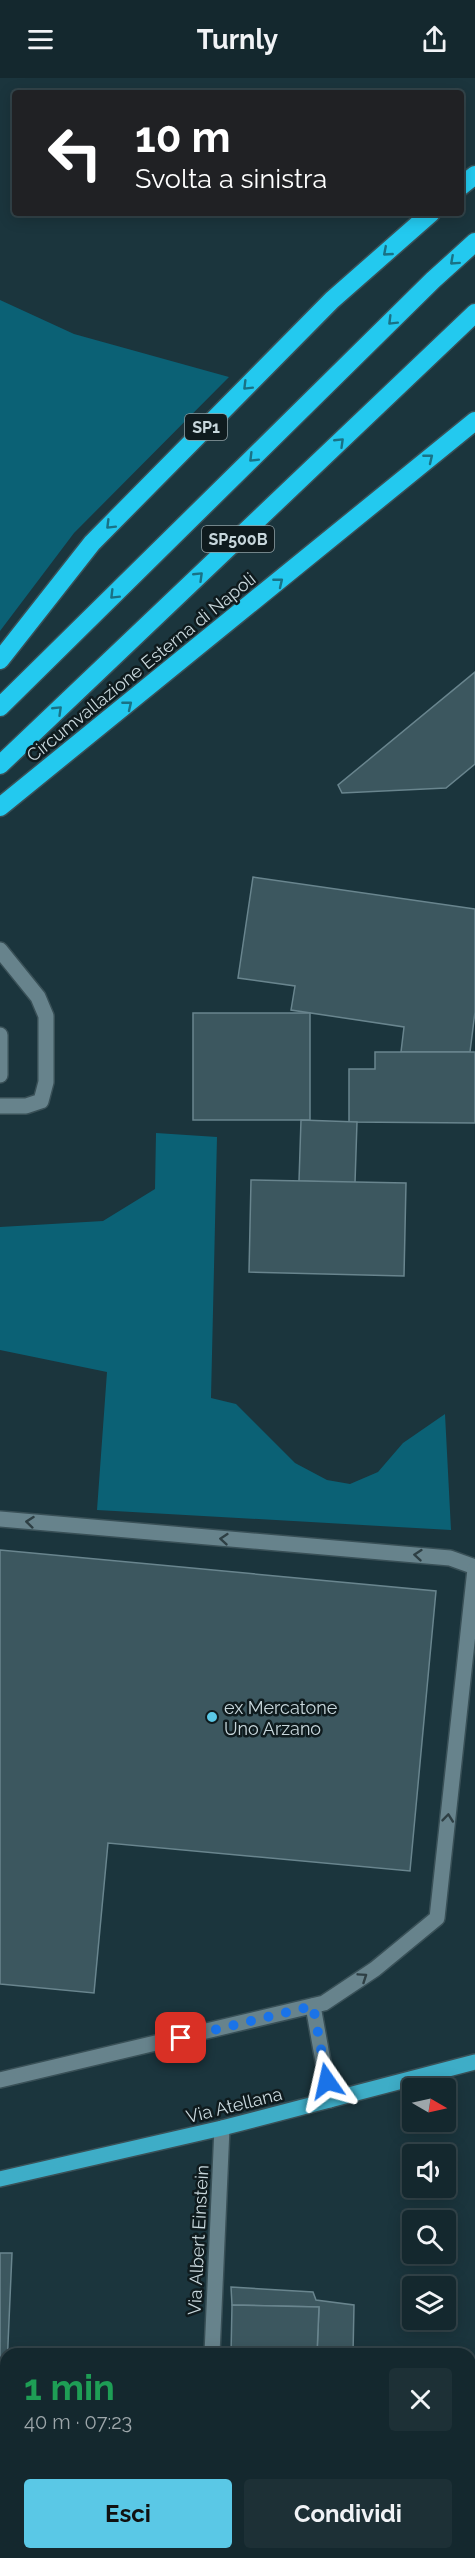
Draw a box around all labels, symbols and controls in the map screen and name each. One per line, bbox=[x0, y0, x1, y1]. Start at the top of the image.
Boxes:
icon: menu bbox=[24, 23, 57, 56]
icon: share bbox=[418, 23, 451, 56]
text: Turnly bbox=[197, 24, 278, 55]
text: 10 m bbox=[135, 113, 231, 162]
icon: left bbox=[36, 114, 114, 192]
text: Svolta a sinistra bbox=[135, 163, 327, 194]
one-way arrow bbox=[383, 244, 394, 255]
one-way arrow bbox=[450, 254, 461, 265]
one-way arrow bbox=[388, 314, 399, 325]
one-way arrow bbox=[243, 379, 254, 390]
road number: SP1 bbox=[185, 414, 227, 440]
one-way arrow bbox=[333, 438, 344, 449]
one-way arrow bbox=[249, 451, 259, 462]
one-way arrow bbox=[423, 455, 434, 466]
one-way arrow bbox=[106, 518, 117, 529]
road number: SP500B bbox=[202, 526, 274, 552]
street label: Circumvallazione Esterna di Napoli bbox=[22, 568, 260, 766]
one-way arrow bbox=[192, 572, 202, 583]
one-way arrow bbox=[272, 578, 283, 589]
one-way arrow bbox=[110, 588, 120, 599]
one-way arrow bbox=[121, 702, 132, 713]
one-way arrow bbox=[50, 707, 61, 718]
one-way arrow bbox=[25, 1516, 34, 1529]
one-way arrow bbox=[219, 1533, 228, 1546]
one-way arrow bbox=[414, 1549, 423, 1562]
place label: ex Mercatone Uno Arzano bbox=[224, 1697, 338, 1739]
marker: ex Mercatone Uno Arzano bbox=[205, 1710, 219, 1724]
one-way arrow bbox=[441, 1814, 454, 1823]
one-way arrow bbox=[356, 1973, 367, 1984]
pin bbox=[155, 2012, 206, 2063]
icon: arrive bbox=[164, 2021, 197, 2054]
position arrow bbox=[295, 2049, 359, 2113]
north arrow bbox=[402, 2078, 456, 2132]
map controls bbox=[402, 2078, 456, 2330]
street label: Via Atellana bbox=[184, 2083, 284, 2127]
button: sound bbox=[402, 2144, 456, 2198]
street label: Via Albert Einstein bbox=[184, 2164, 212, 2316]
button: search bbox=[402, 2210, 456, 2264]
button: layers bbox=[402, 2276, 456, 2330]
text: 1 min bbox=[24, 2366, 115, 2408]
button: close bbox=[389, 2368, 452, 2431]
text: 40 m · 07:23 bbox=[24, 2410, 132, 2434]
button: Esci bbox=[24, 2479, 232, 2548]
button: Condividi bbox=[244, 2479, 452, 2548]

